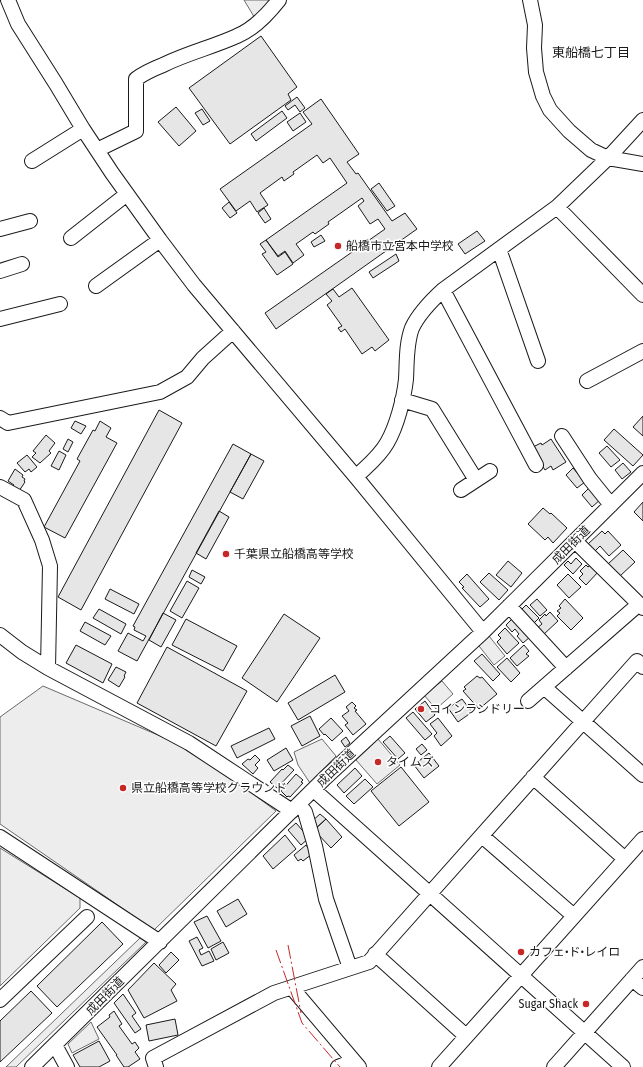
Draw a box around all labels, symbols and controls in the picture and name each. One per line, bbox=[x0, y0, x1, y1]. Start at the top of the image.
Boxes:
district label: 東船橋七丁目 bbox=[552, 45, 630, 60]
place label: 船橋市立宮本中学校 bbox=[346, 239, 454, 253]
marker: 船橋市立宮本中学校 bbox=[333, 241, 343, 251]
street label: 成田街道 bbox=[549, 523, 593, 567]
place label: 千葉県立船橋高等学校 bbox=[234, 547, 354, 561]
marker: 千葉県立船橋高等学校 bbox=[221, 549, 231, 559]
place label: コインランドリー bbox=[429, 702, 525, 716]
marker: コインランドリー bbox=[416, 704, 426, 714]
street label: 成田街道 bbox=[314, 746, 358, 790]
place label: タイムズ bbox=[386, 755, 434, 769]
marker: タイムズ bbox=[373, 757, 383, 767]
place label: 県立船橋高等学校グラウンド bbox=[131, 781, 287, 795]
marker: 県立船橋高等学校グラウンド bbox=[118, 783, 128, 793]
place label: カフェ•ド•レイロ bbox=[529, 945, 620, 959]
marker: カフェ•ド•レイロ bbox=[516, 947, 526, 957]
street label: 成田街道 bbox=[83, 974, 127, 1018]
place label: Sugar Shack bbox=[519, 997, 578, 1011]
marker: Sugar Shack bbox=[581, 999, 591, 1009]

